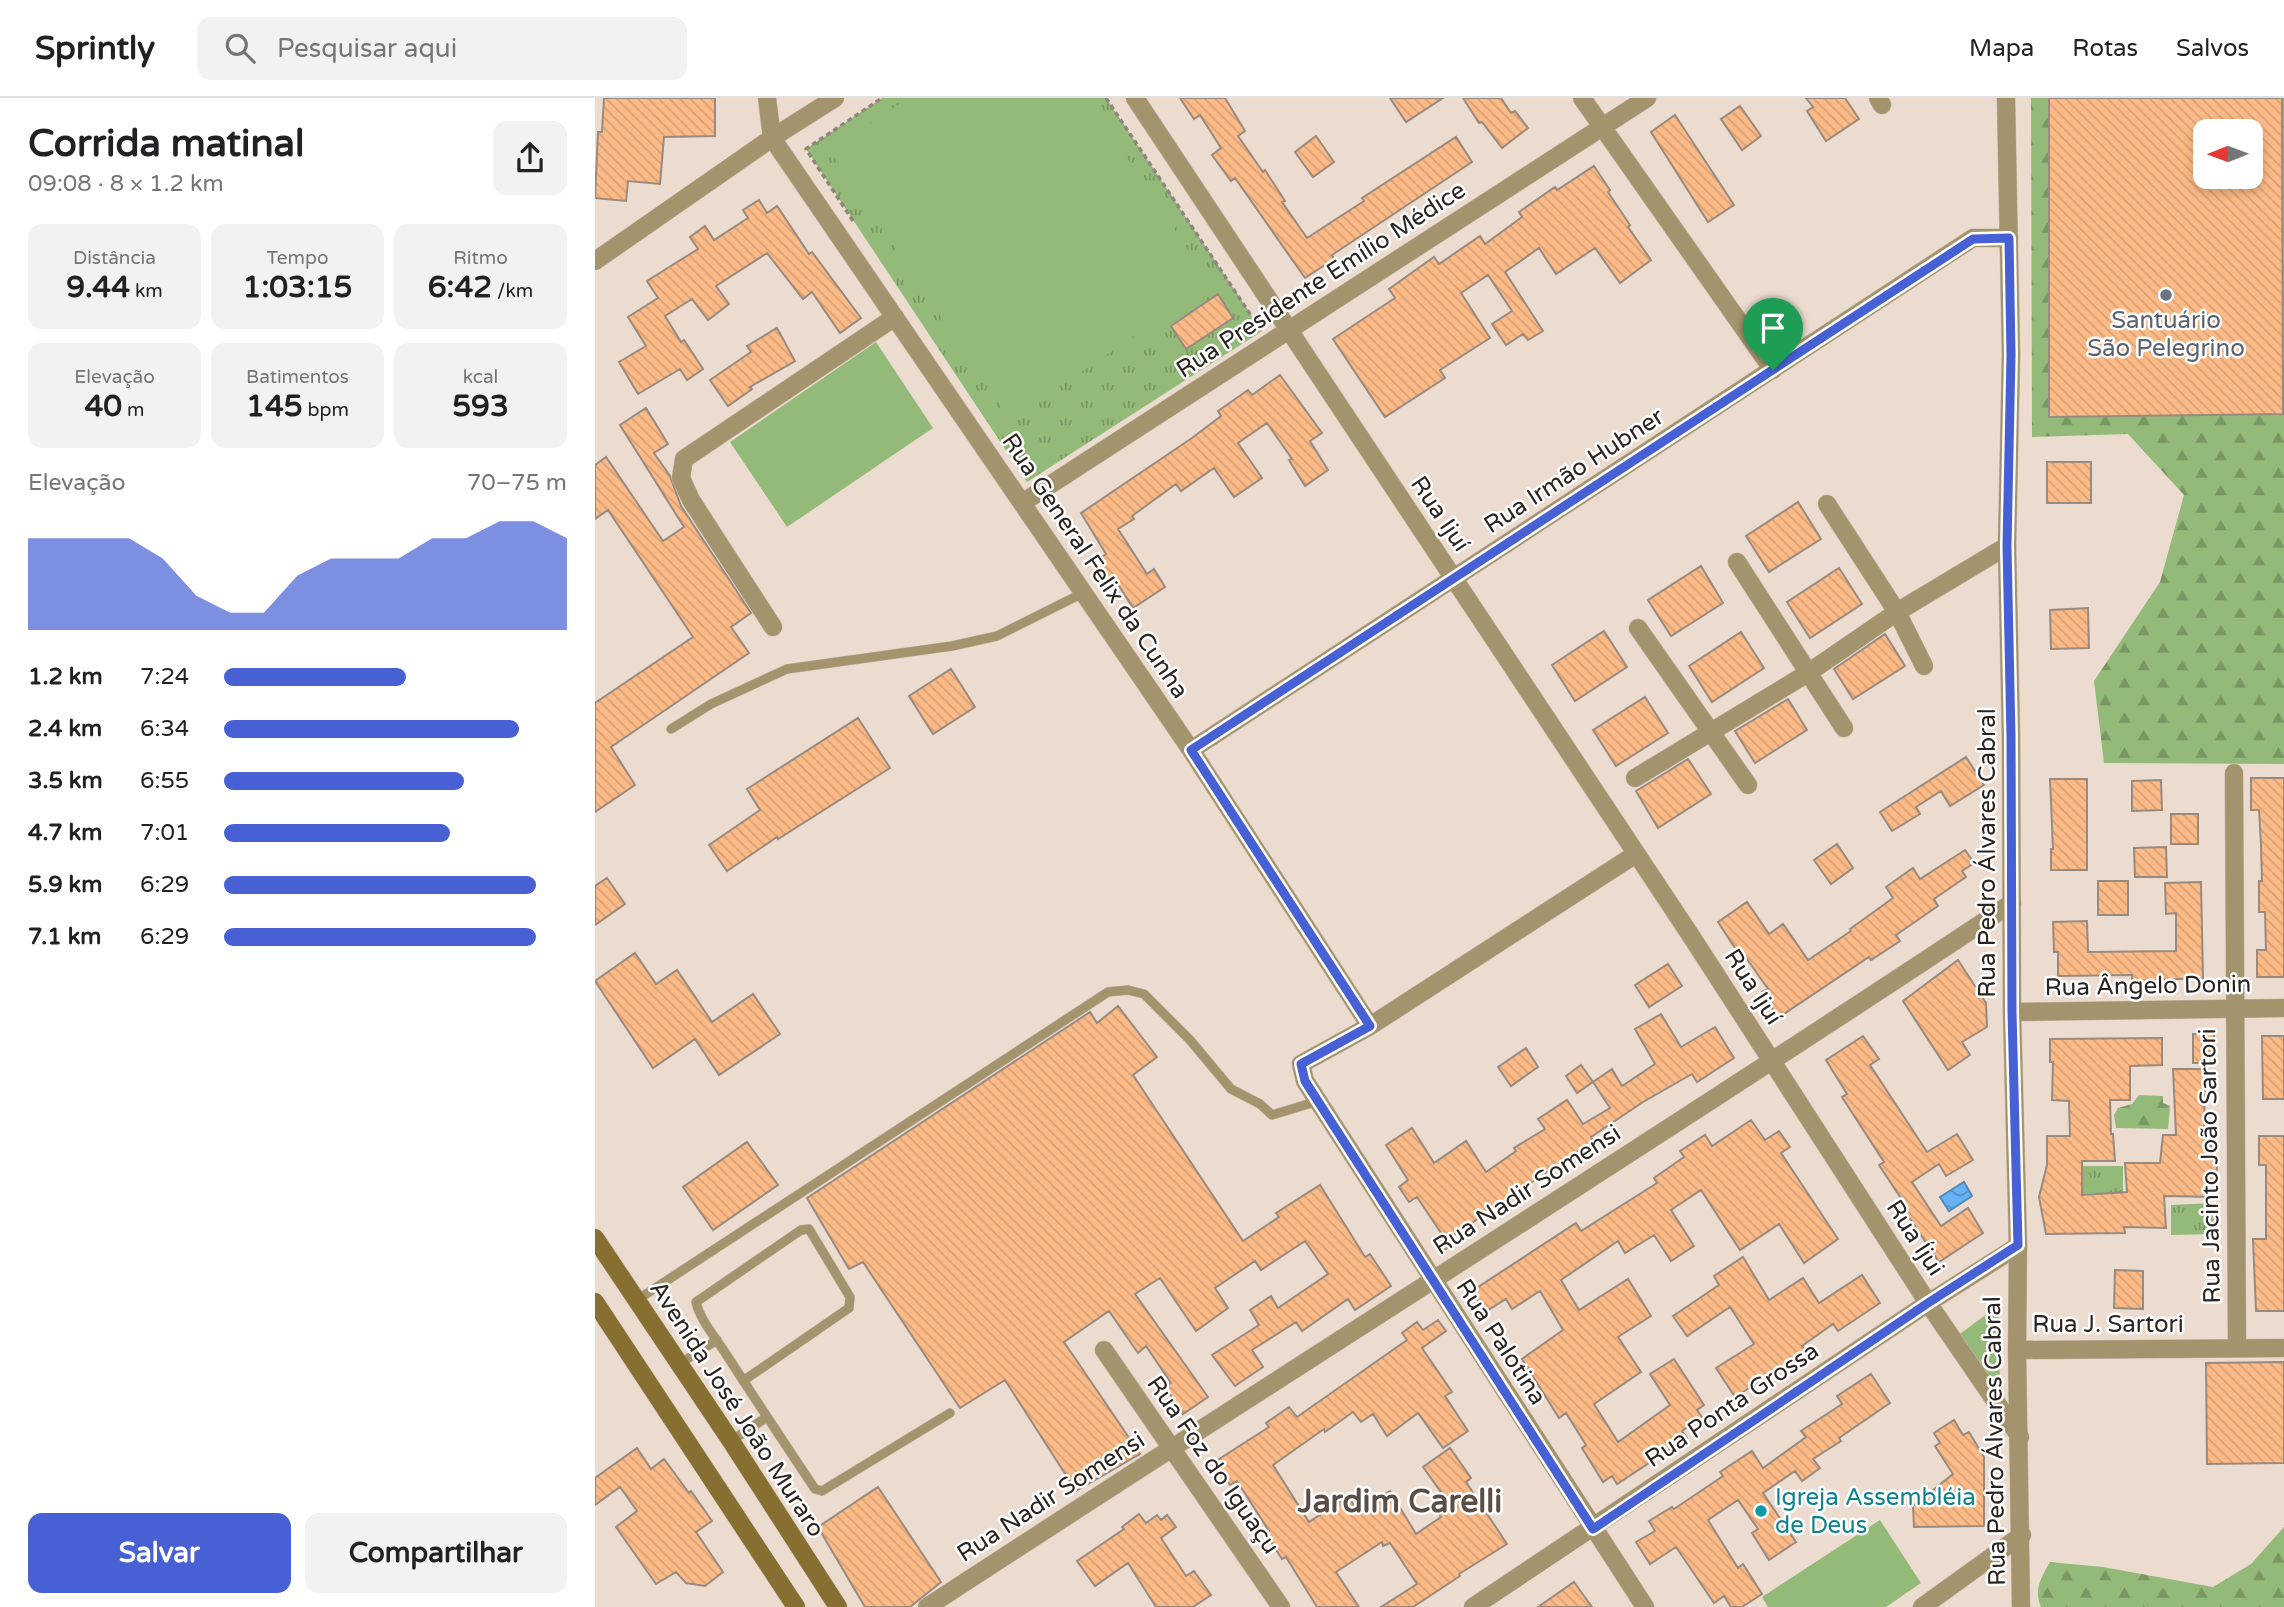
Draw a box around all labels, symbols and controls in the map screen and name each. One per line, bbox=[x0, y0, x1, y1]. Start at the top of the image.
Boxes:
search box bbox=[197, 17, 687, 80]
text: Sprintly bbox=[35, 29, 155, 68]
icon: search bbox=[221, 29, 259, 67]
text: Pesquisar aqui bbox=[277, 33, 457, 64]
text: Mapa bbox=[1969, 34, 2034, 63]
text: Rotas bbox=[2072, 34, 2138, 63]
text: Salvos bbox=[2176, 34, 2249, 63]
north arrow bbox=[2193, 119, 2263, 189]
map controls bbox=[2193, 119, 2263, 189]
text: Corrida matinal bbox=[28, 121, 304, 167]
button: share bbox=[493, 121, 567, 195]
text: 09:08 · 8 × 1.2 km bbox=[28, 170, 224, 198]
street label: Rua Presidente Emílio Médice bbox=[1171, 176, 1471, 384]
text: Distância bbox=[73, 247, 156, 269]
text: Tempo bbox=[266, 247, 329, 269]
text: Ritmo bbox=[453, 247, 508, 269]
text: 9.44 bbox=[66, 269, 130, 306]
text: 1:03:15 bbox=[243, 269, 352, 306]
text: 6:42 bbox=[428, 269, 492, 306]
text: km bbox=[130, 280, 163, 302]
text: /km bbox=[492, 280, 533, 302]
marker: Santuário São Pelegrino bbox=[2158, 287, 2174, 303]
pin bbox=[1743, 298, 1803, 370]
place label: Santuário São Pelegrino bbox=[2087, 306, 2245, 363]
icon: arrive bbox=[1754, 309, 1792, 347]
text: Elevação bbox=[74, 366, 155, 388]
text: Batimentos bbox=[246, 366, 349, 388]
text: kcal bbox=[463, 366, 498, 388]
text: 40 bbox=[84, 388, 122, 425]
text: 145 bbox=[246, 388, 303, 425]
text: 593 bbox=[452, 388, 509, 425]
text: m bbox=[122, 399, 145, 421]
text: bpm bbox=[303, 399, 349, 421]
street label: Rua Irmão Hubner bbox=[1479, 402, 1670, 540]
street label: Rua General Felix da Cunha bbox=[995, 428, 1195, 704]
text: Elevação bbox=[28, 469, 125, 497]
text: 70–75 m bbox=[467, 469, 567, 497]
street label: Rua Ijuí bbox=[1404, 471, 1476, 557]
text: 1.2 km bbox=[28, 663, 103, 691]
text: 7:24 bbox=[140, 663, 189, 691]
street label: Rua Pedro Álvares Cabral bbox=[1972, 708, 2002, 998]
text: 2.4 km bbox=[28, 715, 102, 743]
text: 6:34 bbox=[140, 715, 189, 743]
text: 3.5 km bbox=[28, 767, 103, 795]
text: 6:55 bbox=[140, 767, 189, 795]
text: 4.7 km bbox=[28, 819, 102, 847]
text: 7:01 bbox=[140, 819, 189, 847]
text: 5.9 km bbox=[28, 871, 102, 899]
text: 6:29 bbox=[140, 871, 189, 899]
text: 7.1 km bbox=[28, 923, 101, 951]
text: 6:29 bbox=[140, 923, 189, 951]
street label: Rua Ijuí bbox=[1718, 944, 1788, 1030]
street label: Rua Ângelo Donin bbox=[2044, 970, 2252, 1002]
street label: Rua Jacinto João Sartori bbox=[2193, 1028, 2227, 1304]
street label: Rua Nadir Somensi bbox=[1428, 1119, 1626, 1261]
street label: Rua Íjui bbox=[1880, 1194, 1951, 1281]
street label: Rua Palotina bbox=[1450, 1274, 1552, 1410]
street label: Avenida José João Muraro bbox=[643, 1276, 831, 1542]
street label: Rua Pedro Álvares Cabral bbox=[1977, 1296, 2012, 1586]
street label: Rua J. Sartori bbox=[2032, 1310, 2184, 1339]
street label: Rua Ponta Grossa bbox=[1640, 1336, 1824, 1474]
street label: Rua Foz do Iguaçu bbox=[1141, 1370, 1285, 1560]
street label: Rua Nadir Somensi bbox=[952, 1426, 1150, 1568]
district label: Jardim Carelli bbox=[1297, 1483, 1502, 1521]
place label: Igreja Assembléia de Deus bbox=[1775, 1483, 1976, 1540]
marker: Igreja Assembléia de Deus bbox=[1753, 1503, 1769, 1519]
button: Salvar bbox=[28, 1513, 291, 1593]
button: Compartilhar bbox=[305, 1513, 567, 1593]

